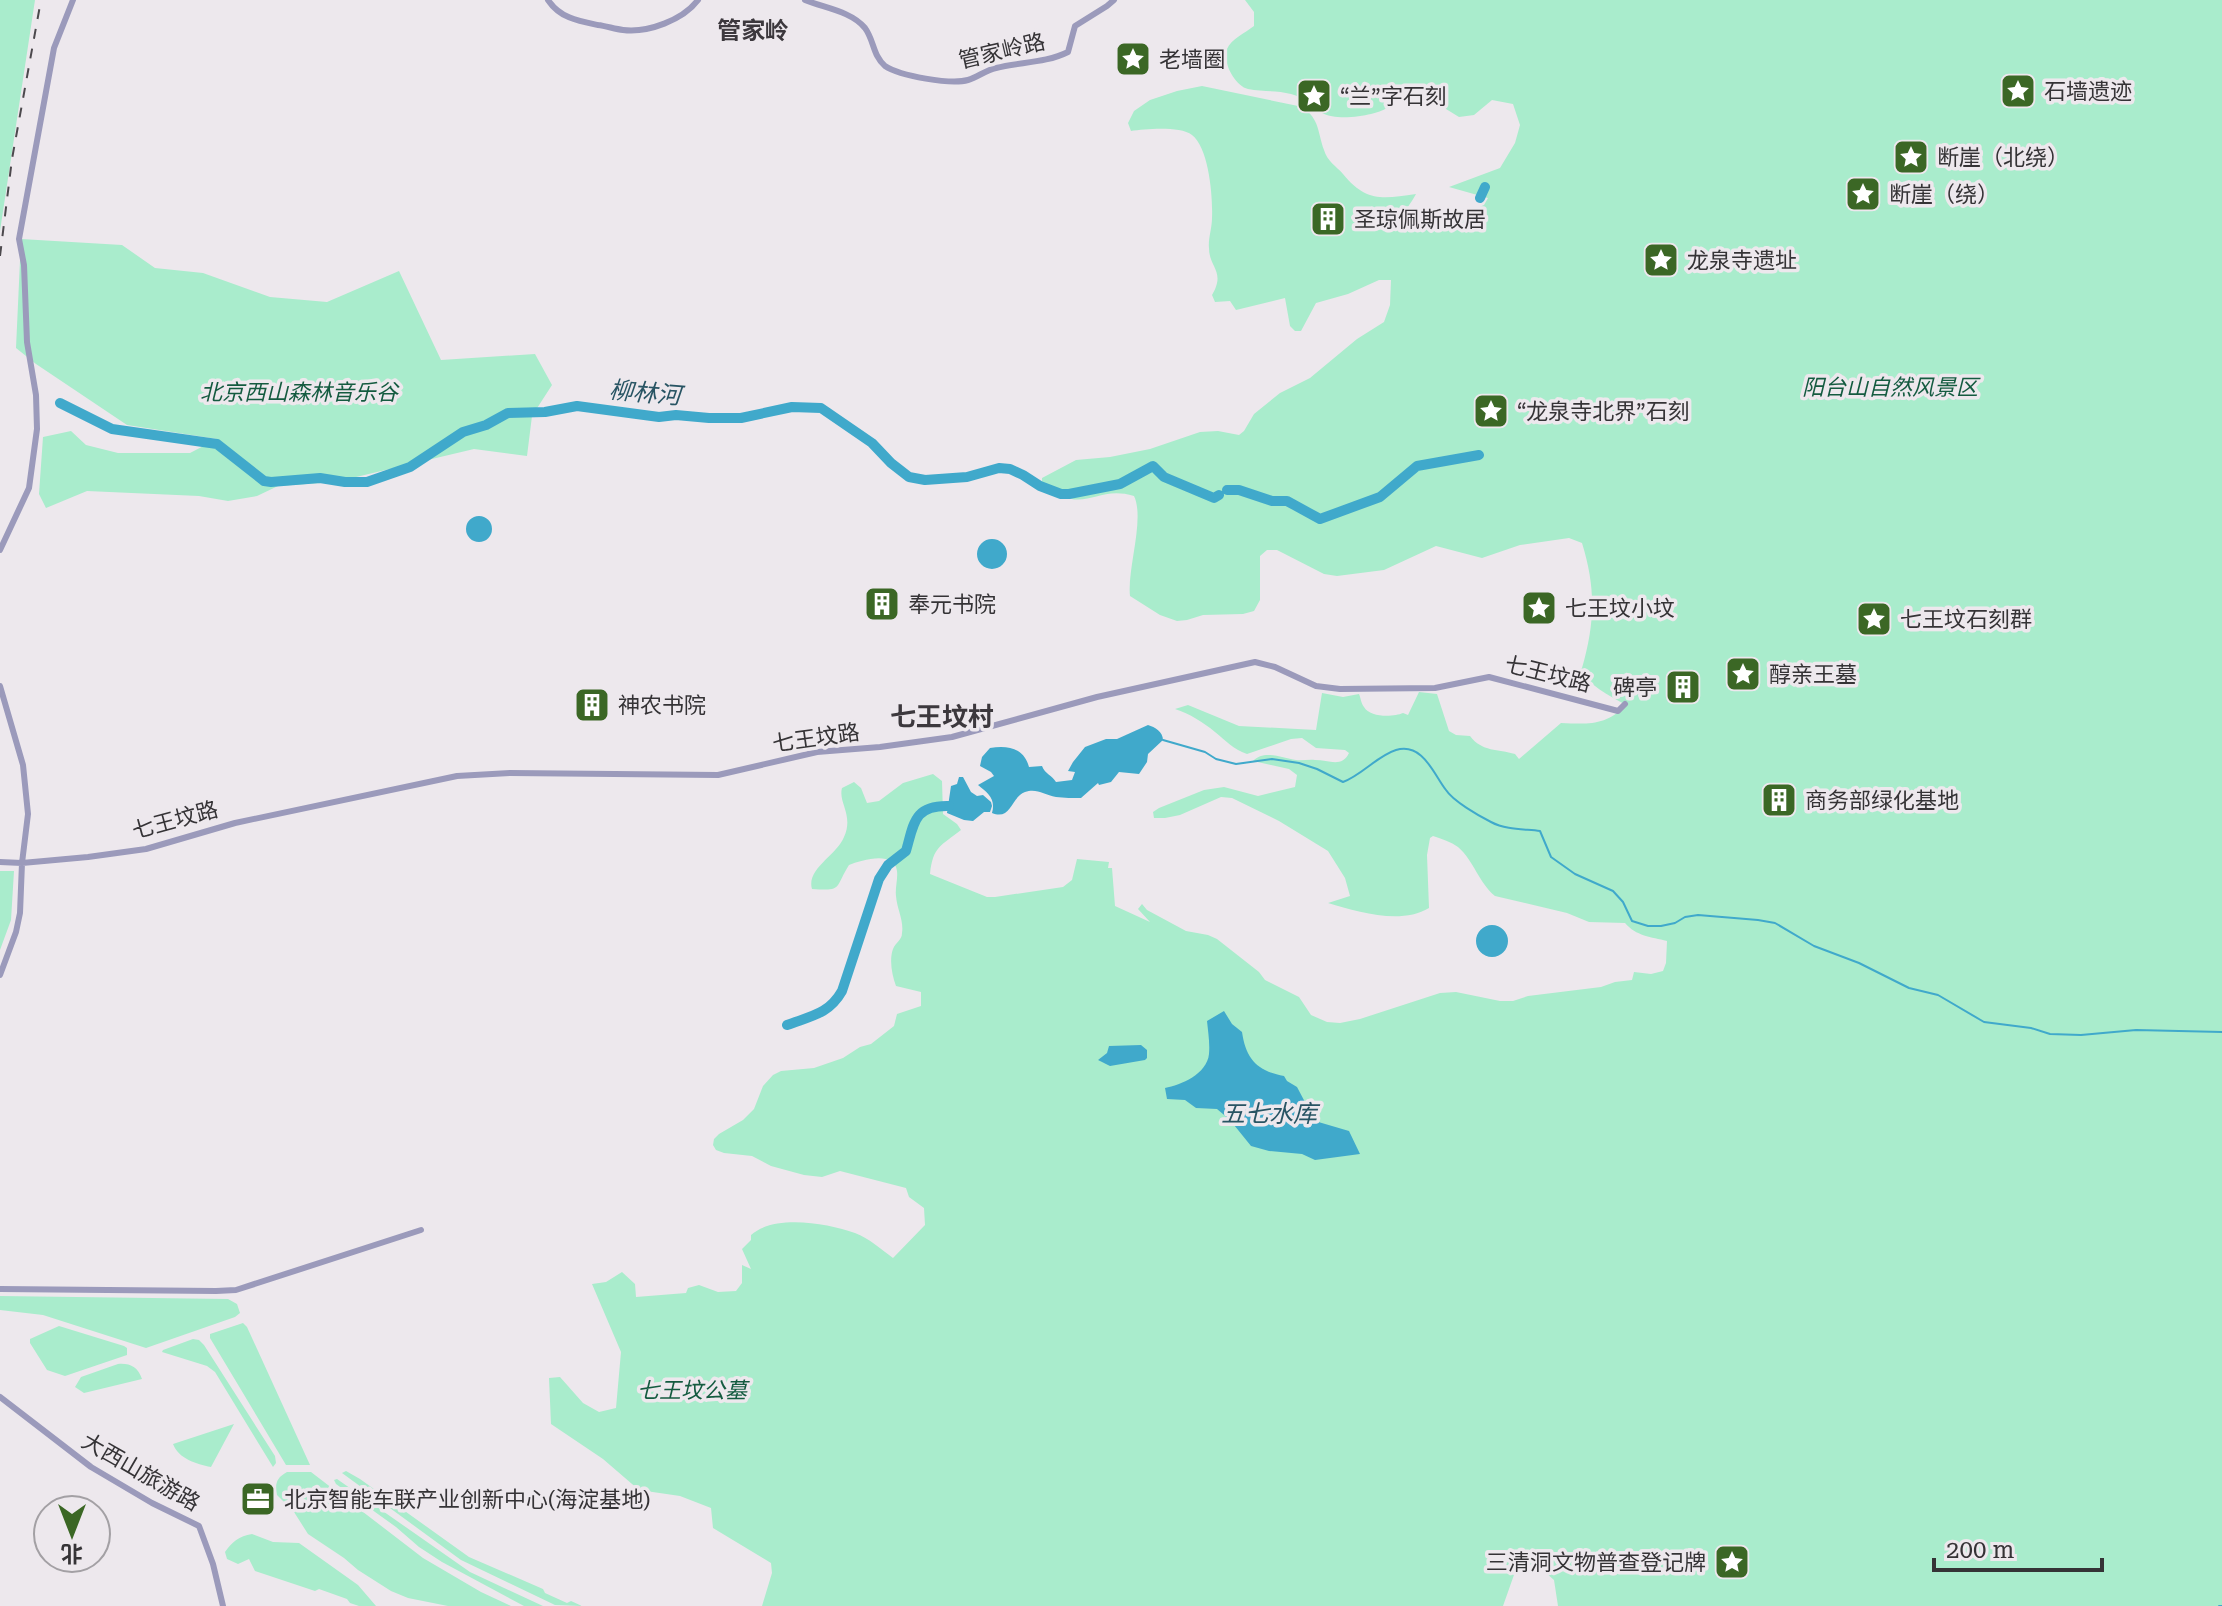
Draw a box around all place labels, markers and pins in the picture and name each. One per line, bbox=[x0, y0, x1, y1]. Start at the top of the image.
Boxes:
place icon: 老墙圈 bbox=[1114, 40, 1152, 78]
place label: 老墙圈 bbox=[1159, 47, 1225, 72]
place icon: 石墙遗迹 bbox=[1999, 72, 2037, 110]
place icon: “兰”字石刻 bbox=[1295, 77, 1333, 115]
place label: 石墙遗迹 bbox=[2044, 79, 2132, 104]
place label: “兰”字石刻 bbox=[1340, 84, 1447, 109]
place icon: 断崖（北绕） bbox=[1892, 138, 1930, 176]
place label: 断崖（北绕） bbox=[1937, 145, 2069, 170]
place icon: 断崖（绕） bbox=[1844, 175, 1882, 213]
place label: 断崖（绕） bbox=[1889, 182, 1999, 207]
building icon: 圣琼佩斯故居 bbox=[1309, 200, 1347, 238]
place label: 圣琼佩斯故居 bbox=[1354, 207, 1486, 232]
place icon: 龙泉寺遗址 bbox=[1642, 241, 1680, 279]
place label: 龙泉寺遗址 bbox=[1687, 248, 1797, 273]
place icon: “龙泉寺北界”石刻 bbox=[1472, 392, 1510, 430]
place label: “龙泉寺北界”石刻 bbox=[1517, 399, 1690, 424]
building icon: 奉元书院 bbox=[863, 585, 901, 623]
place icon: 七王坟小坟 bbox=[1520, 589, 1558, 627]
place label: 奉元书院 bbox=[908, 592, 996, 617]
place label: 七王坟小坟 bbox=[1565, 596, 1675, 621]
place icon: 七王坟石刻群 bbox=[1855, 600, 1893, 638]
place label: 七王坟石刻群 bbox=[1900, 607, 2032, 632]
place icon: 醇亲王墓 bbox=[1724, 655, 1762, 693]
place label: 醇亲王墓 bbox=[1769, 662, 1857, 687]
building icon: 碑亭 bbox=[1664, 668, 1702, 706]
place label: 碑亭 bbox=[1613, 675, 1657, 700]
building icon: 神农书院 bbox=[573, 686, 611, 724]
place label: 神农书院 bbox=[618, 693, 706, 718]
building icon: 商务部绿化基地 bbox=[1760, 781, 1798, 819]
place label: 商务部绿化基地 bbox=[1805, 788, 1959, 813]
office icon: 北京智能车联产业创新中心(海淀基地) bbox=[239, 1480, 277, 1518]
place label: 北京智能车联产业创新中心(海淀基地) bbox=[284, 1487, 650, 1512]
place icon: 三清洞文物普查登记牌 bbox=[1713, 1543, 1751, 1581]
place label: 三清洞文物普查登记牌 bbox=[1486, 1550, 1706, 1575]

